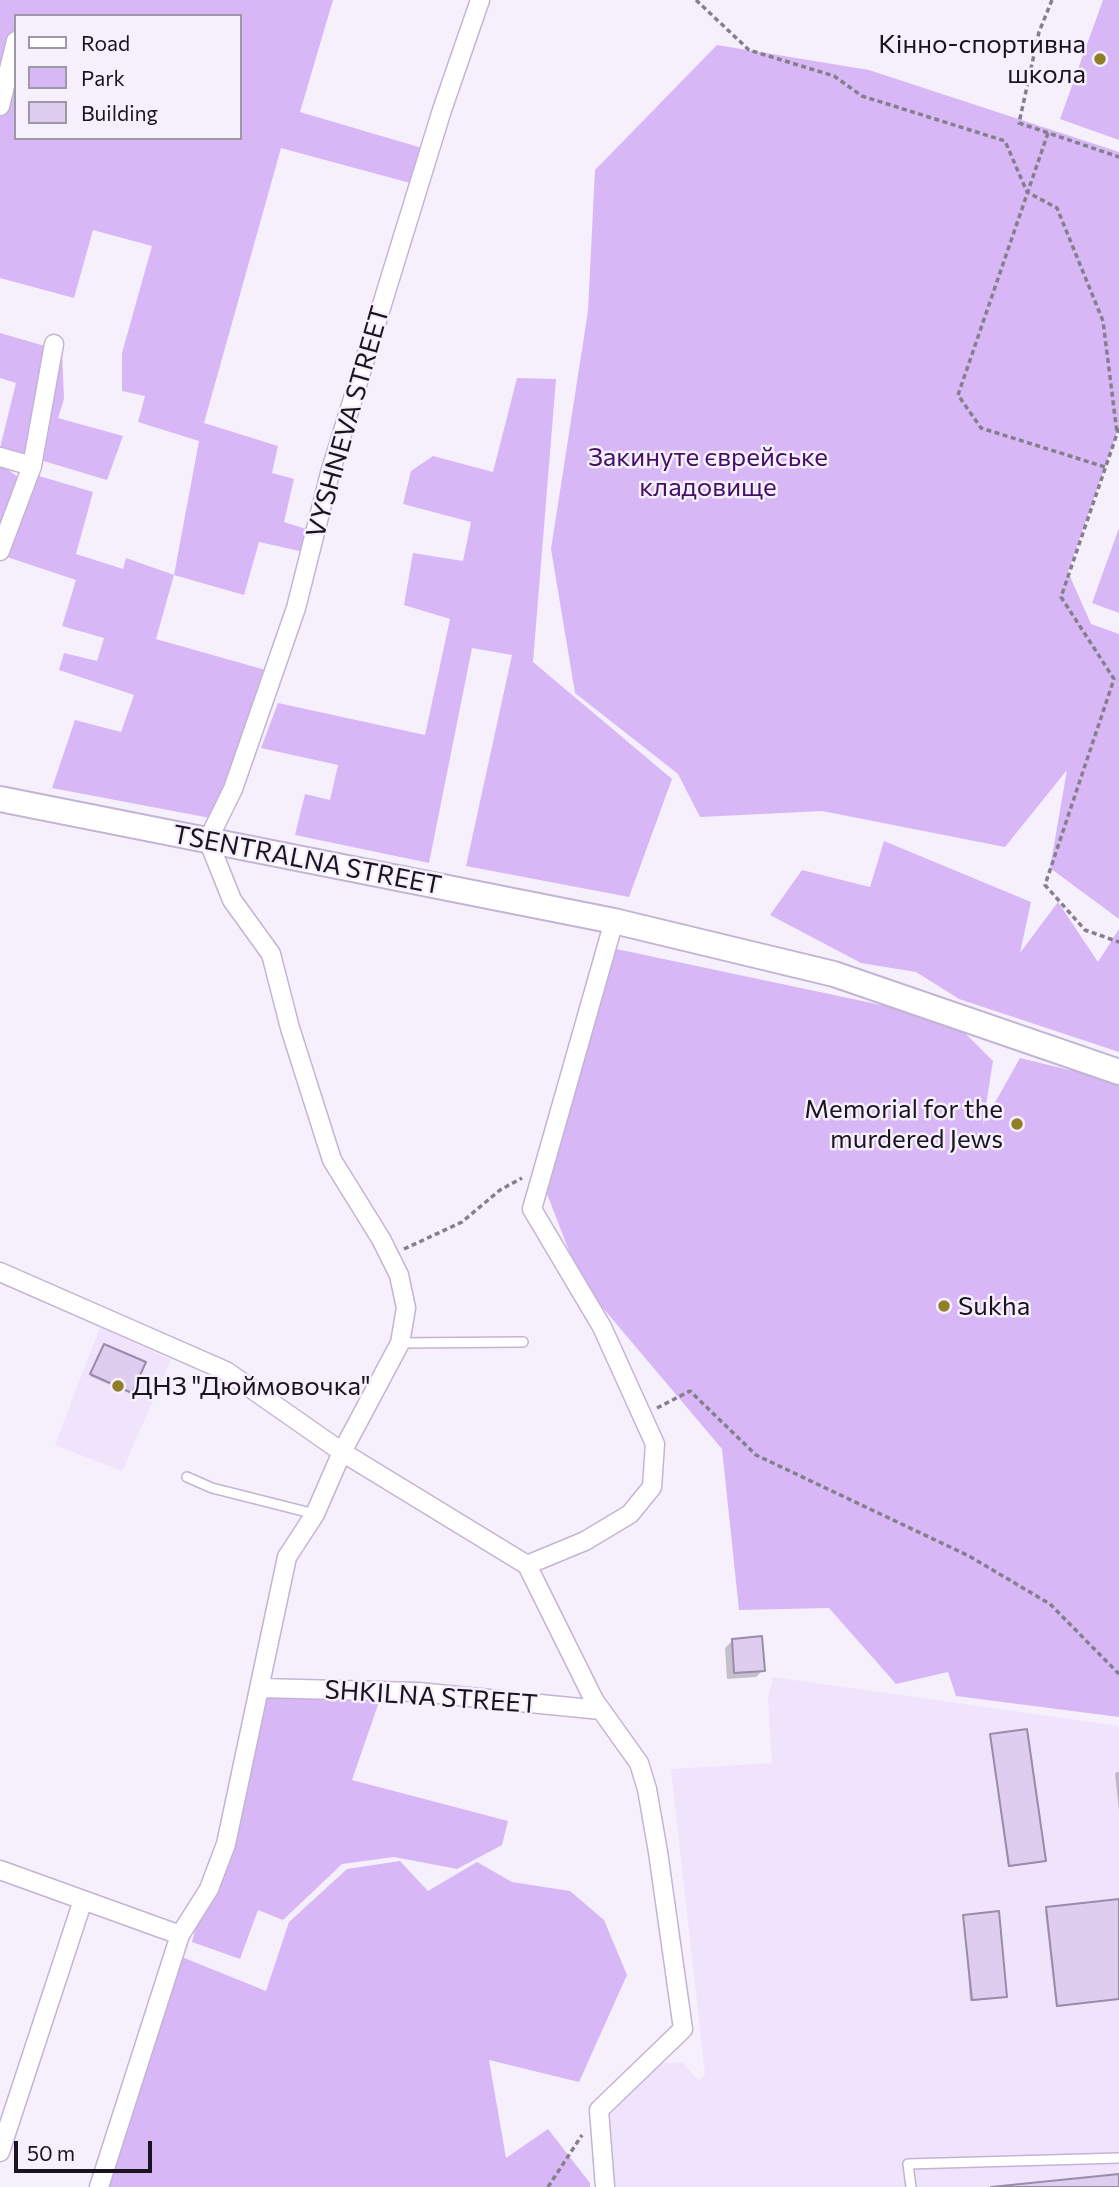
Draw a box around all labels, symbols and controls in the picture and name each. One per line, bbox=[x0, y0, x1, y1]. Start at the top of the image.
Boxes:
legend bbox=[14, 14, 242, 140]
place label: Кінно-спортивна школа bbox=[878, 28, 1086, 90]
text: Road bbox=[81, 30, 130, 55]
marker: Кінно-спортивна школа bbox=[1092, 51, 1108, 67]
text: Park bbox=[81, 65, 125, 90]
text: Building bbox=[81, 100, 158, 125]
street label: VYSHNEVA STREET bbox=[300, 303, 396, 541]
park label: Закинуте єврейське кладовище bbox=[588, 441, 828, 503]
street label: TSENTRALNA STREET bbox=[170, 819, 444, 901]
place label: Memorial for the murdered Jews bbox=[804, 1093, 1003, 1154]
marker: Memorial for the murdered Jews bbox=[1009, 1116, 1025, 1132]
place label: Sukha bbox=[958, 1290, 1030, 1322]
marker: Sukha bbox=[936, 1298, 952, 1314]
place label: ДНЗ "Дюймовочка" bbox=[132, 1370, 371, 1402]
marker: ДНЗ "Дюймовочка" bbox=[110, 1378, 126, 1394]
street label: SHKILNA STREET bbox=[323, 1674, 539, 1720]
scale bar bbox=[18, 2128, 156, 2172]
text: 50 m bbox=[27, 2140, 75, 2165]

